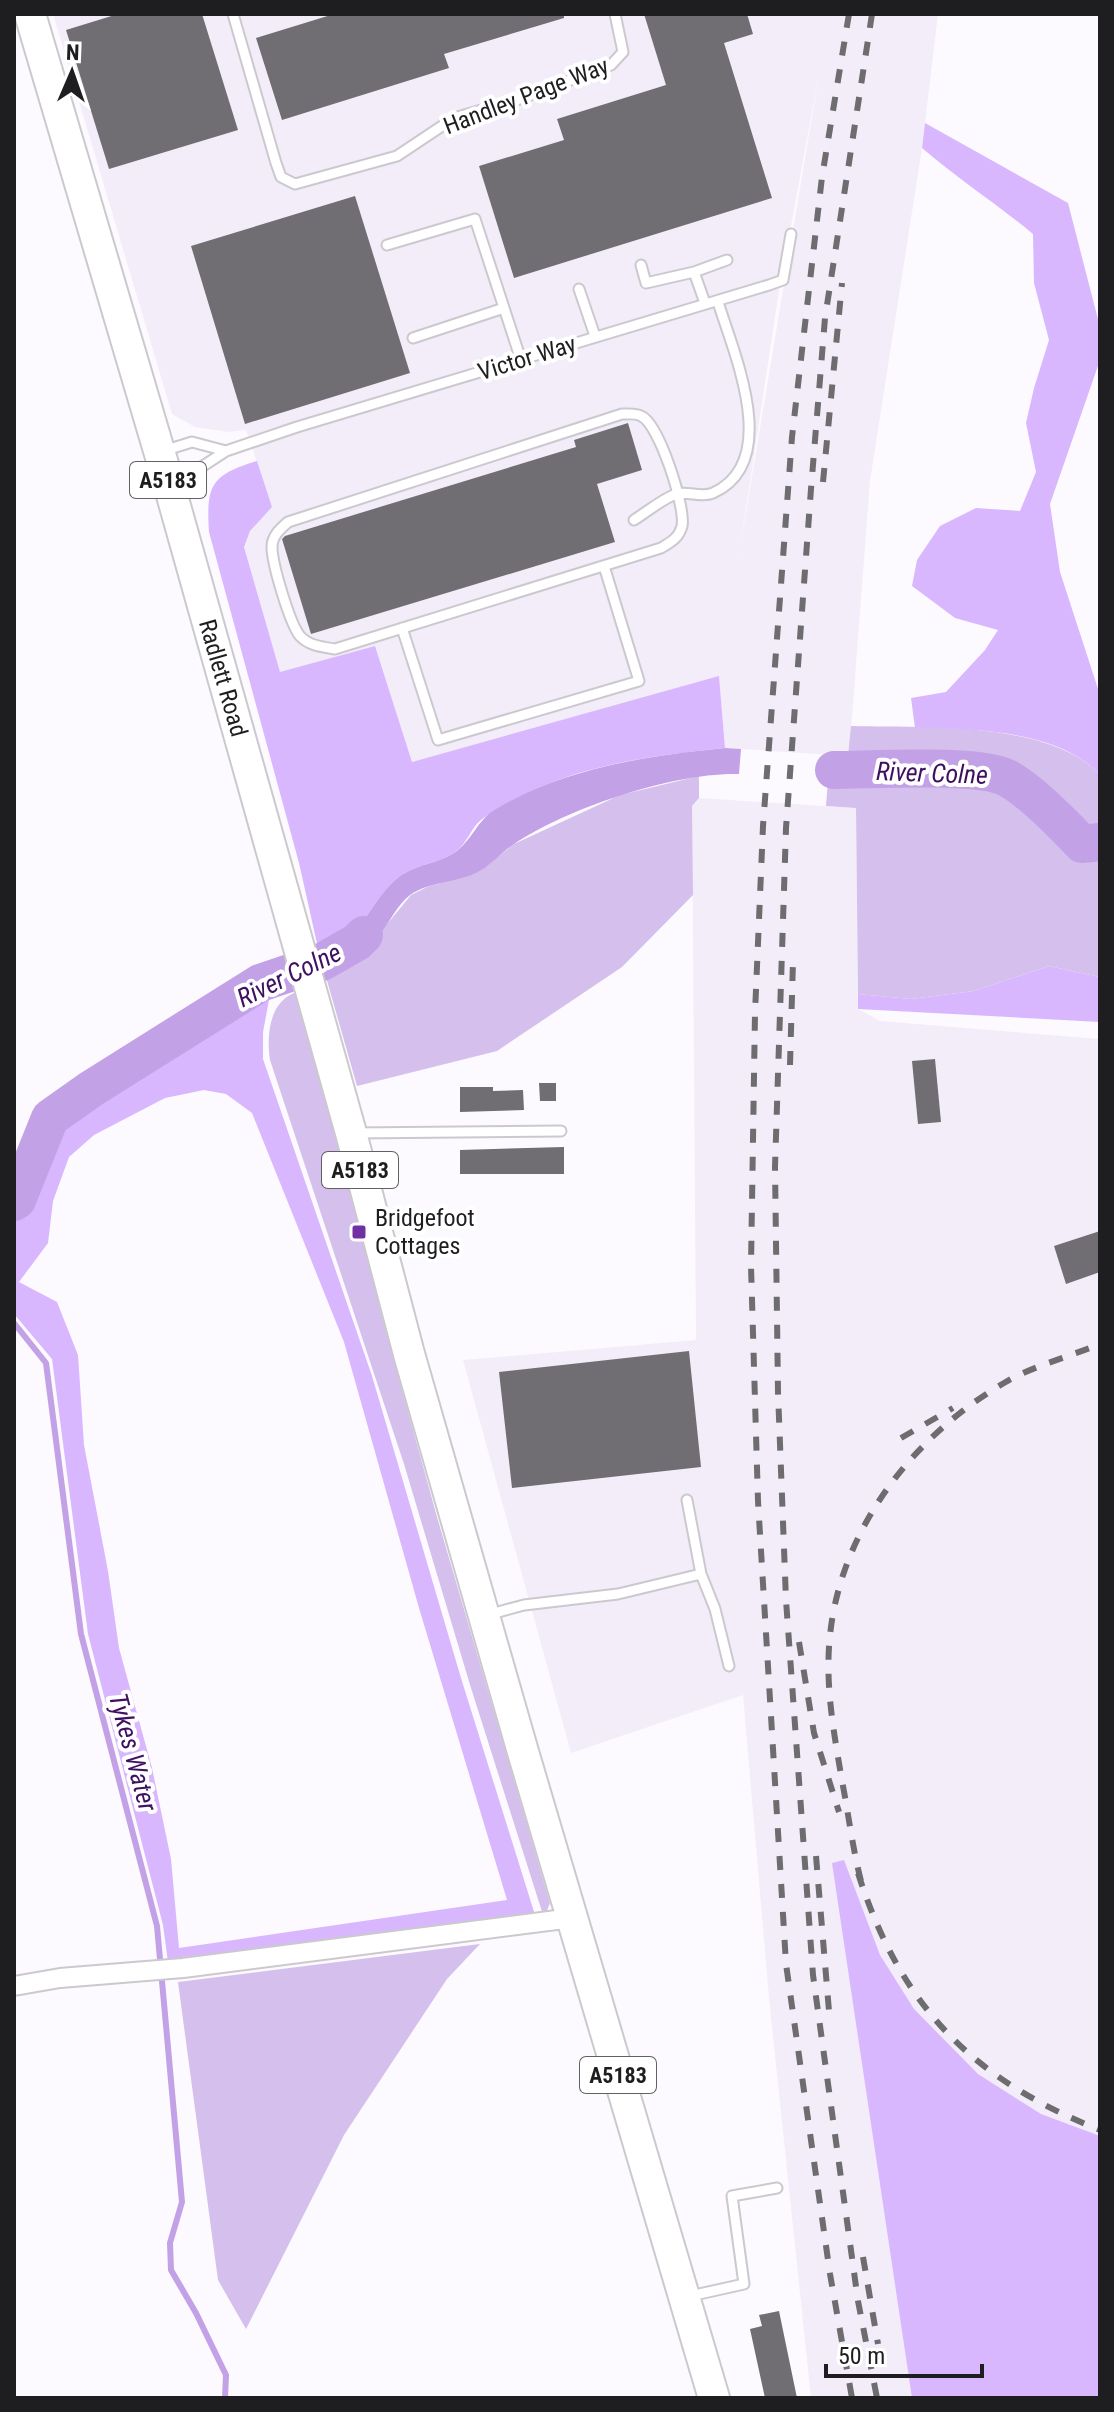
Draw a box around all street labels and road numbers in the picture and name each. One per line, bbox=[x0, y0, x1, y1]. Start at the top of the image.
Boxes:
street label: Handley Page Way bbox=[440, 52, 612, 140]
street label: Victor Way bbox=[475, 330, 579, 386]
road number: A5183 bbox=[130, 462, 206, 498]
street label: Radlett Road bbox=[193, 616, 253, 740]
road number: A5183 bbox=[322, 1152, 398, 1188]
road number: A5183 bbox=[580, 2057, 656, 2093]

